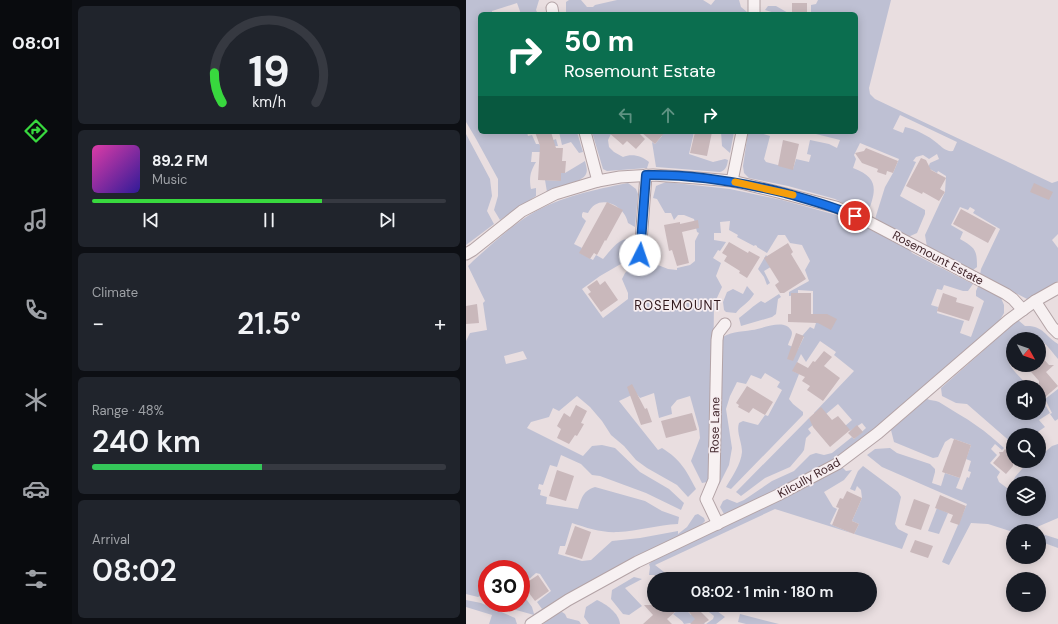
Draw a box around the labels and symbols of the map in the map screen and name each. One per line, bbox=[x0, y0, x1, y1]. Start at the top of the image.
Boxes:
pin bbox=[838, 199, 872, 233]
street label: Rosemount Estate bbox=[890, 227, 987, 289]
position arrow bbox=[619, 234, 661, 276]
district label: ROSEMOUNT bbox=[634, 297, 722, 314]
north arrow bbox=[1006, 332, 1046, 372]
street label: Rose Lane bbox=[707, 396, 723, 453]
street label: Kilcully Road bbox=[775, 454, 843, 502]
speed limit sign: 30 bbox=[478, 560, 530, 612]

